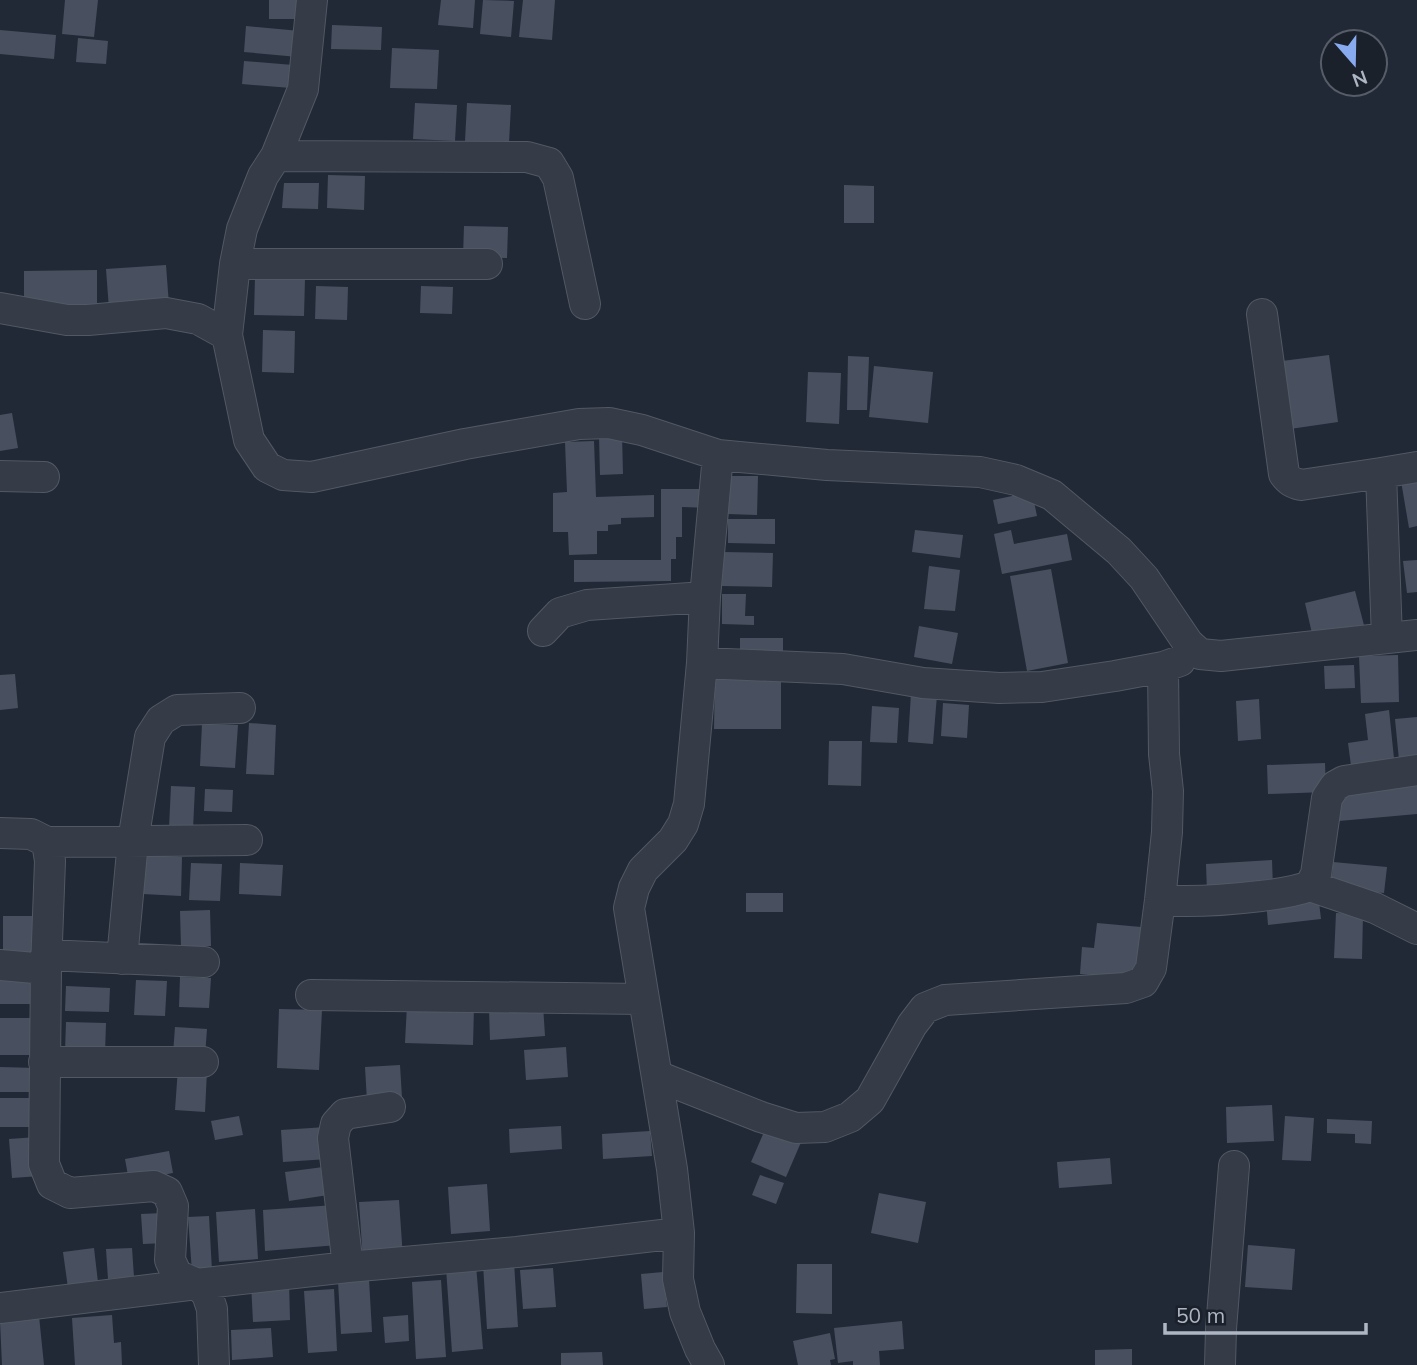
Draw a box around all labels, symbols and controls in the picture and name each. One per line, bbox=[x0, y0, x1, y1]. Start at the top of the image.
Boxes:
north arrow bbox=[1319, 28, 1389, 98]
text: N bbox=[1349, 65, 1371, 93]
scale bar bbox=[1165, 1292, 1366, 1336]
text: 50 m bbox=[1176, 1302, 1225, 1328]

